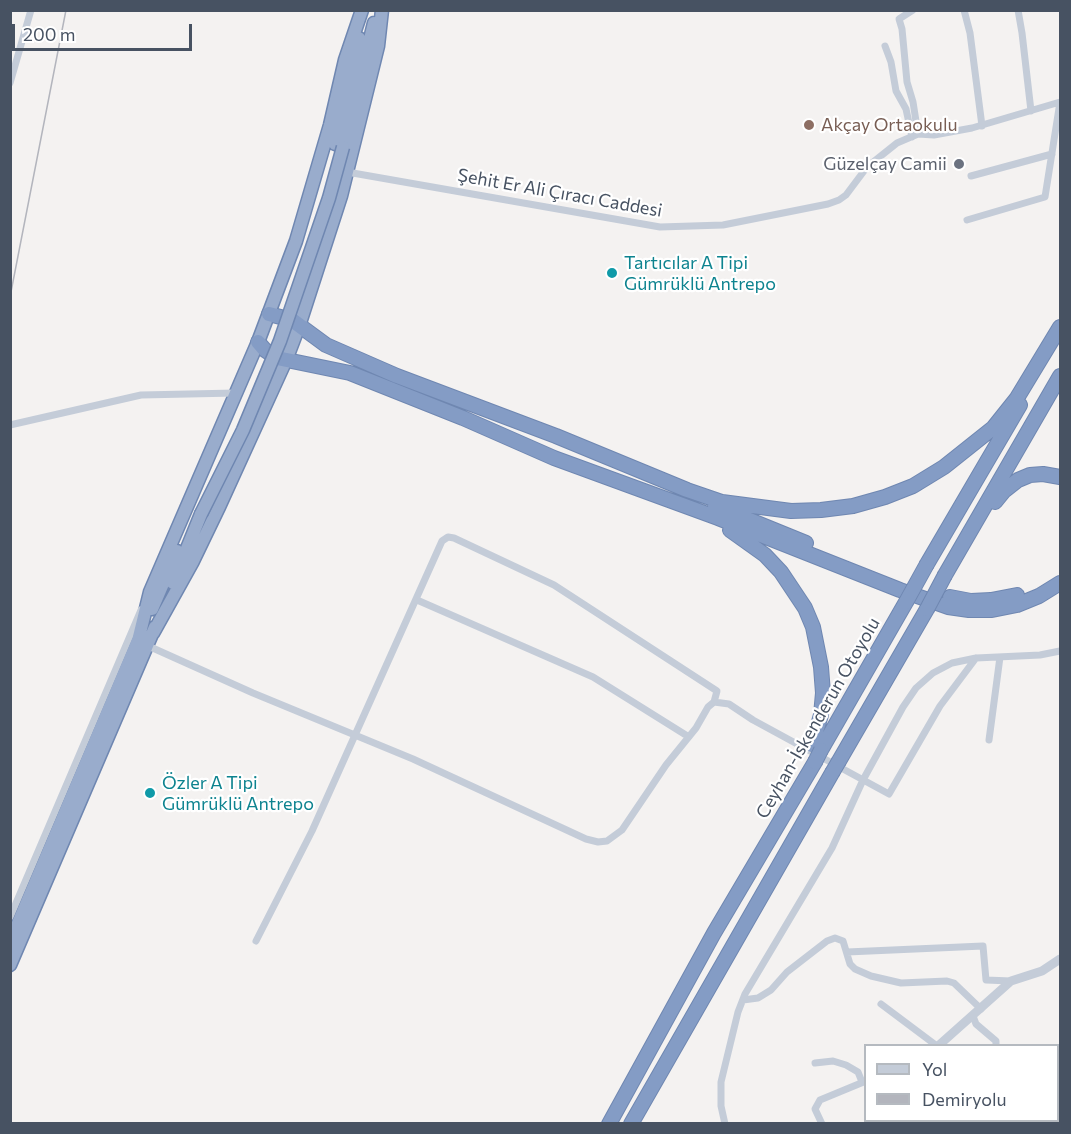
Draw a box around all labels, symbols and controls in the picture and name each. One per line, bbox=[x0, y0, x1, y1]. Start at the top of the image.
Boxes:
scale bar bbox=[15, 12, 195, 50]
text: 200 m bbox=[23, 23, 76, 45]
place label: Akçay Ortaokulu bbox=[821, 114, 958, 136]
marker: Akçay Ortaokulu bbox=[802, 118, 816, 132]
place label: Güzelçay Camii bbox=[823, 153, 947, 175]
marker: Güzelçay Camii bbox=[952, 157, 966, 171]
street label: Şehit Er Ali Çıracı Caddesi bbox=[456, 164, 664, 222]
place label: Tartıcılar A Tipi Gümrüklü Antrepo bbox=[624, 252, 776, 294]
marker: Tartıcılar A Tipi Gümrüklü Antrepo bbox=[605, 266, 619, 280]
street label: Ceyhan-İskenderun Otoyolu bbox=[751, 614, 885, 822]
place label: Özler A Tipi Gümrüklü Antrepo bbox=[162, 772, 314, 814]
marker: Özler A Tipi Gümrüklü Antrepo bbox=[143, 786, 157, 800]
legend bbox=[864, 1044, 1059, 1122]
text: Yol bbox=[922, 1058, 947, 1080]
text: Demiryolu bbox=[922, 1088, 1007, 1110]

